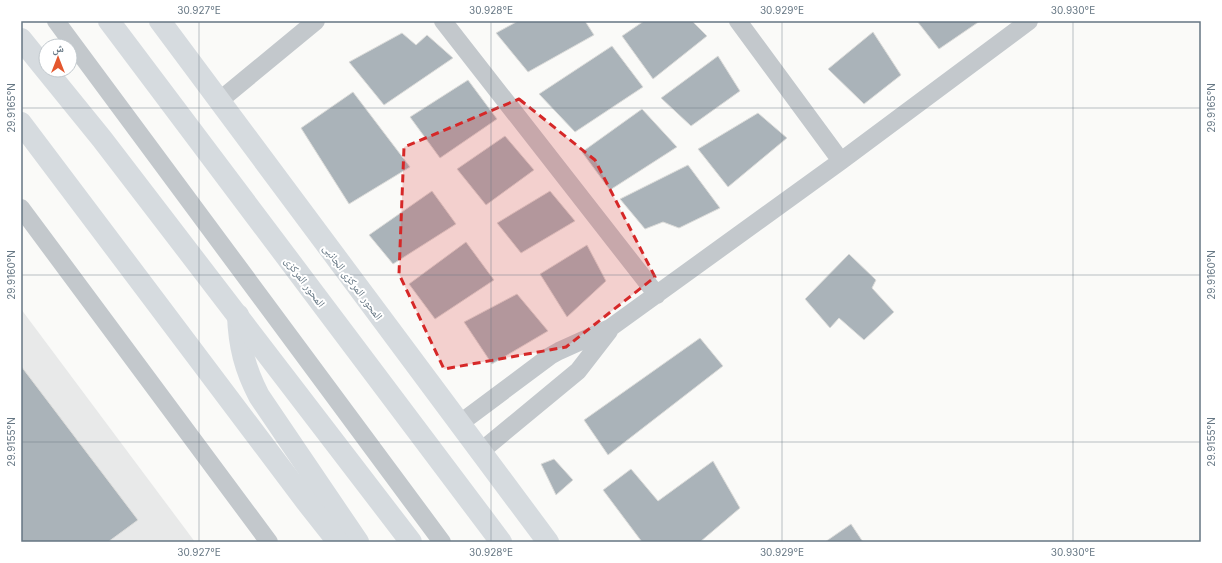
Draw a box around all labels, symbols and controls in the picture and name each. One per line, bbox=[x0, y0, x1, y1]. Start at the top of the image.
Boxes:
text: 30.927°E bbox=[177, 4, 221, 16]
text: 30.928°E bbox=[469, 4, 513, 16]
text: 30.929°E bbox=[760, 4, 804, 16]
text: 30.930°E bbox=[1051, 4, 1095, 16]
north arrow bbox=[38, 38, 78, 78]
text: ش bbox=[52, 41, 64, 56]
text: 29.9165°N bbox=[5, 83, 17, 133]
text: 29.9165°N bbox=[1205, 83, 1217, 133]
street label: المحور المركزى الجانبى bbox=[320, 241, 386, 323]
text: 29.9160°N bbox=[5, 250, 17, 300]
text: 29.9160°N bbox=[1205, 250, 1217, 300]
street label: المحور المركزى bbox=[282, 254, 328, 310]
text: 29.9155°N bbox=[5, 417, 17, 467]
text: 29.9155°N bbox=[1205, 417, 1217, 467]
text: 30.927°E bbox=[177, 546, 221, 558]
text: 30.928°E bbox=[469, 546, 513, 558]
text: 30.929°E bbox=[760, 546, 804, 558]
text: 30.930°E bbox=[1051, 546, 1095, 558]

